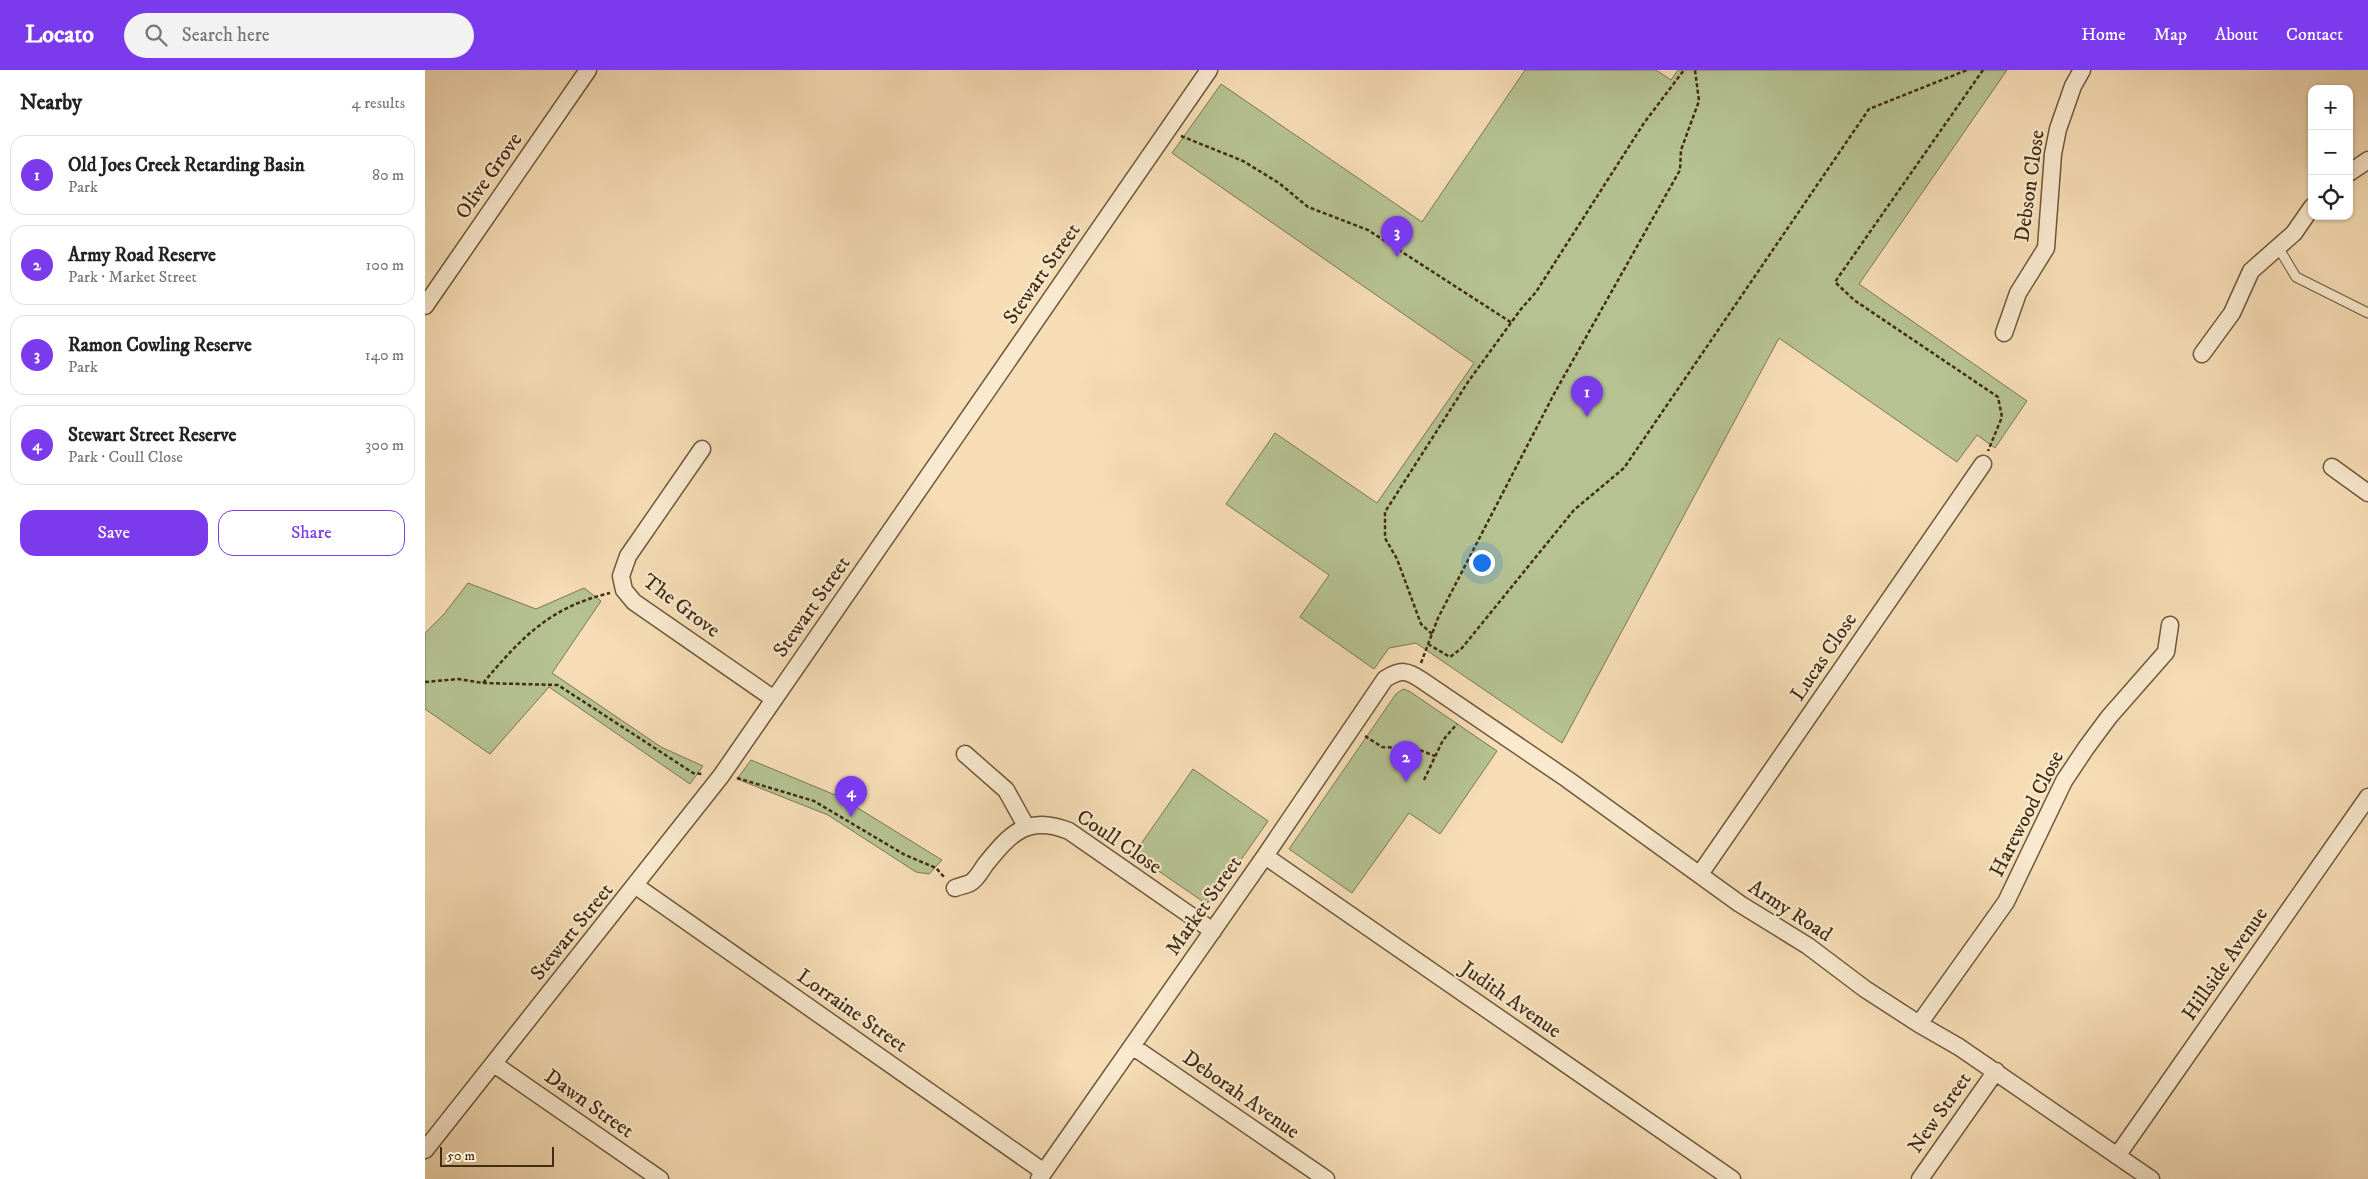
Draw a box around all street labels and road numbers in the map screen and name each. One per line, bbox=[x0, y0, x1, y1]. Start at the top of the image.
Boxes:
street label: Olive Grove bbox=[450, 128, 528, 224]
street label: Debson Close bbox=[2009, 128, 2051, 244]
street label: Stewart Street bbox=[998, 218, 1086, 330]
street label: Stewart Street bbox=[768, 551, 856, 663]
street label: The Grove bbox=[637, 568, 725, 644]
street label: Lucas Close bbox=[1785, 608, 1863, 706]
street label: Harewood Close bbox=[1984, 746, 2070, 881]
street label: Coull Close bbox=[1071, 804, 1167, 880]
street label: Market Street bbox=[1160, 851, 1248, 961]
street label: Army Road bbox=[1743, 874, 1837, 948]
street label: Stewart Street bbox=[525, 878, 619, 986]
street label: Hillside Avenue bbox=[2176, 902, 2274, 1026]
street label: Judith Avenue bbox=[1454, 955, 1567, 1044]
street label: Lorraine Street bbox=[792, 963, 913, 1059]
street label: Deborah Avenue bbox=[1177, 1045, 1305, 1145]
street label: Dawn Street bbox=[539, 1064, 639, 1144]
street label: New Street bbox=[1903, 1067, 1978, 1159]

